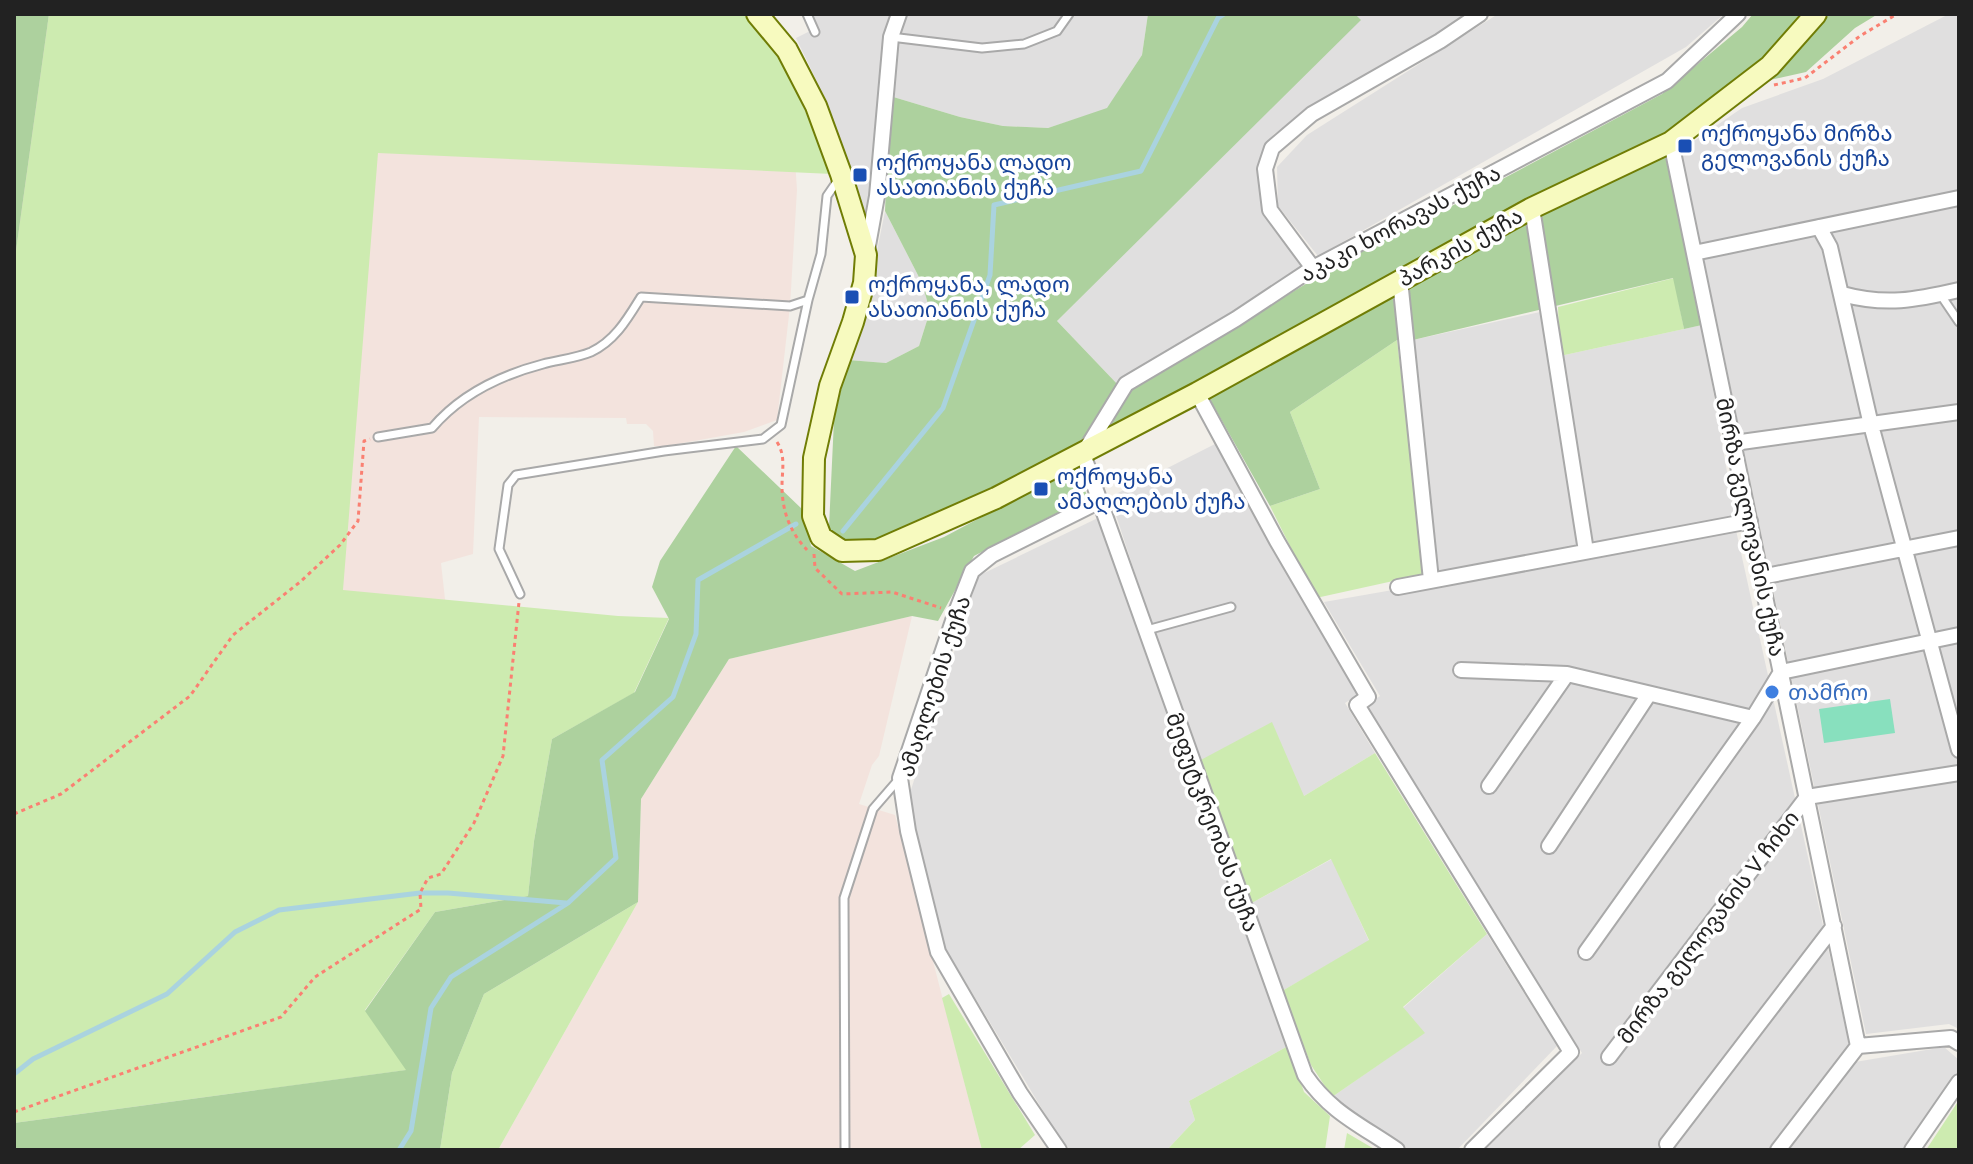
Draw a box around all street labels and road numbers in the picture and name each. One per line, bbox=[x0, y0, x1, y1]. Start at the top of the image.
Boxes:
street label: აკაკი ხორავას ქუჩა bbox=[1296, 160, 1505, 287]
street label: პარკის ქუჩა bbox=[1394, 203, 1527, 292]
street label: მირზა გელოვანის ქუჩა bbox=[1710, 395, 1790, 659]
street label: ამაღლების ქუჩა bbox=[893, 593, 976, 780]
street label: მეფუტკრეობას ქუჩა bbox=[1161, 709, 1264, 935]
street label: მირზა გელოვანის V ჩიხი bbox=[1613, 806, 1805, 1049]

